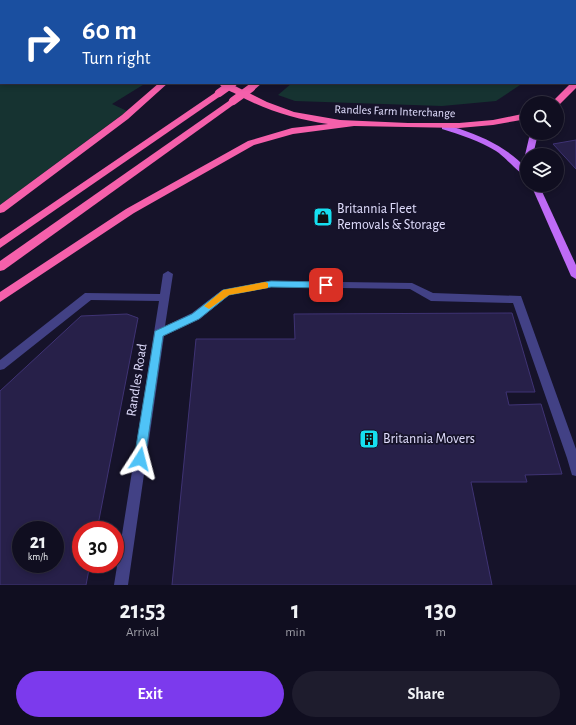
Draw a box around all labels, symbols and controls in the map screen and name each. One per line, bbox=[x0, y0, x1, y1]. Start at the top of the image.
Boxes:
icon: right bbox=[16, 16, 68, 68]
text: 60 m bbox=[82, 17, 137, 45]
text: Turn right bbox=[82, 50, 151, 68]
map controls bbox=[520, 96, 564, 192]
button: search bbox=[520, 96, 564, 140]
street label: Randles Farm Interchange bbox=[334, 103, 456, 119]
button: layers bbox=[520, 148, 564, 192]
place label: Britannia Fleet Removals & Storage bbox=[337, 202, 445, 232]
shop icon: Britannia Fleet Removals & Storage bbox=[312, 206, 334, 228]
pin bbox=[309, 268, 343, 302]
icon: arrive bbox=[315, 274, 337, 296]
street label: Randles Road bbox=[124, 343, 150, 417]
building icon: Britannia Movers bbox=[358, 428, 380, 450]
place label: Britannia Movers bbox=[383, 432, 475, 446]
position arrow bbox=[119, 438, 161, 480]
speed limit sign: 30 bbox=[72, 521, 124, 573]
text: 21 bbox=[30, 532, 46, 552]
text: km/h bbox=[28, 552, 48, 562]
text: 21:53 bbox=[120, 599, 166, 623]
text: 1 bbox=[291, 599, 300, 623]
text: 130 bbox=[425, 599, 456, 623]
text: Arrival bbox=[126, 626, 159, 639]
text: min bbox=[285, 626, 305, 639]
text: m bbox=[436, 626, 446, 639]
button: Exit bbox=[16, 671, 284, 717]
button: Share bbox=[292, 671, 560, 717]

